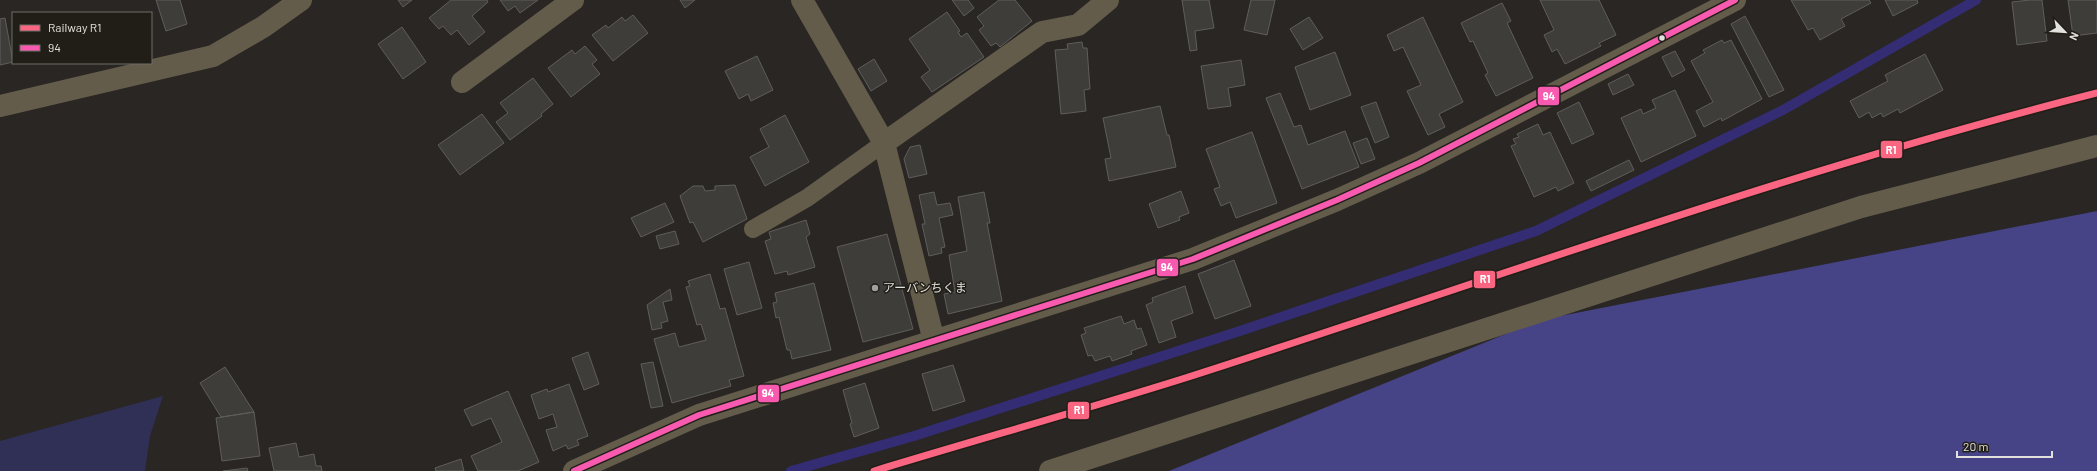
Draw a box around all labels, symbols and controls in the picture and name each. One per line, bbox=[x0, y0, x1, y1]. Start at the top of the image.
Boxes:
legend bbox=[12, 12, 152, 64]
north arrow bbox=[2045, 12, 2085, 52]
text: Railway R1 bbox=[48, 20, 101, 34]
text: N bbox=[2067, 30, 2082, 43]
unlabelled marker bbox=[1657, 33, 1667, 43]
text: 94 bbox=[48, 40, 61, 54]
line badge: 94 bbox=[1537, 86, 1560, 106]
text: 94 bbox=[1543, 89, 1556, 102]
line badge: R1 bbox=[1880, 140, 1903, 159]
text: R1 bbox=[1886, 143, 1896, 156]
line badge: 94 bbox=[1156, 258, 1179, 277]
text: 94 bbox=[1161, 260, 1174, 273]
line badge: R1 bbox=[1473, 270, 1496, 289]
text: R1 bbox=[1480, 272, 1490, 285]
place label: アーバンちくま bbox=[883, 280, 967, 294]
marker: アーバンちくま bbox=[870, 283, 880, 293]
line badge: 94 bbox=[757, 384, 780, 403]
text: 94 bbox=[762, 386, 775, 399]
line badge: R1 bbox=[1067, 401, 1090, 420]
text: R1 bbox=[1074, 403, 1084, 416]
scale bar bbox=[1957, 433, 2052, 459]
text: 20 m bbox=[1963, 439, 1989, 453]

